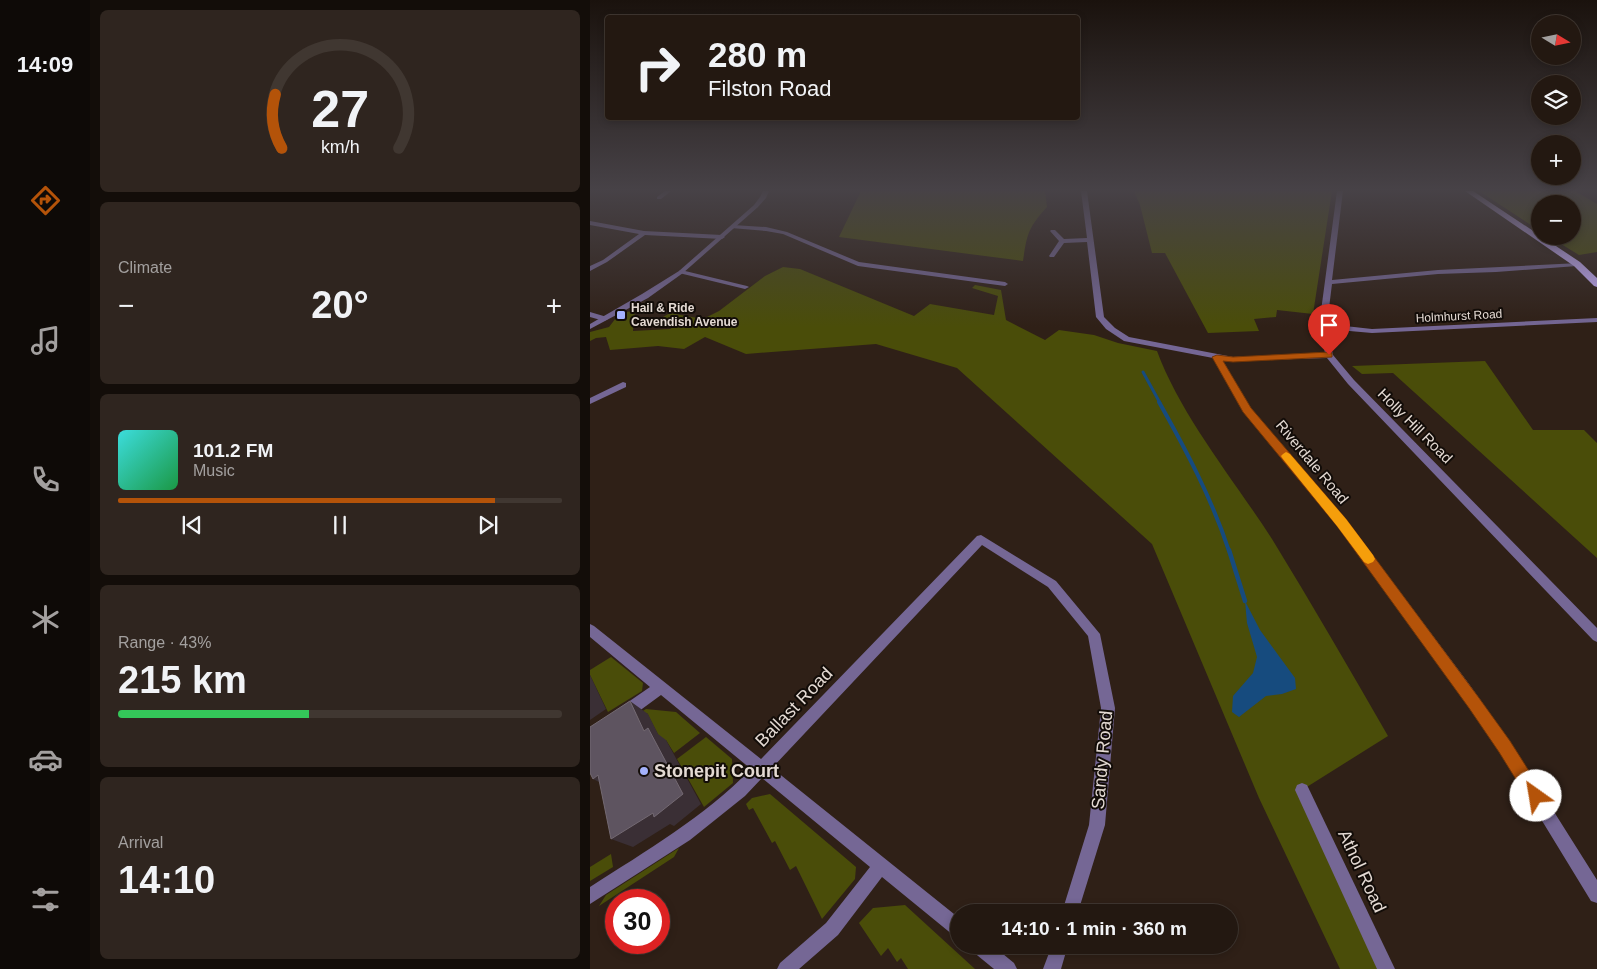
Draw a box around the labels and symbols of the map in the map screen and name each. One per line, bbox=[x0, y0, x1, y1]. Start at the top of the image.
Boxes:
north arrow bbox=[1531, 15, 1581, 65]
place label: Hail & Ride Cavendish Avenue bbox=[631, 301, 738, 329]
pin bbox=[1308, 304, 1350, 355]
street label: Holmhurst Road bbox=[1415, 307, 1503, 325]
marker: Hail & Ride Cavendish Avenue bbox=[615, 309, 627, 321]
street label: Holly Hill Road bbox=[1375, 385, 1456, 466]
street label: Riverdale Road bbox=[1273, 417, 1352, 507]
street label: Ballast Road bbox=[751, 663, 837, 751]
street label: Sandy Road bbox=[1088, 710, 1116, 810]
place label: Stonepit Court bbox=[654, 761, 779, 781]
marker: Stonepit Court bbox=[638, 765, 650, 777]
position arrow bbox=[1509, 769, 1561, 821]
street label: Athol Road bbox=[1334, 826, 1390, 916]
speed limit sign: 30 bbox=[605, 889, 670, 954]

